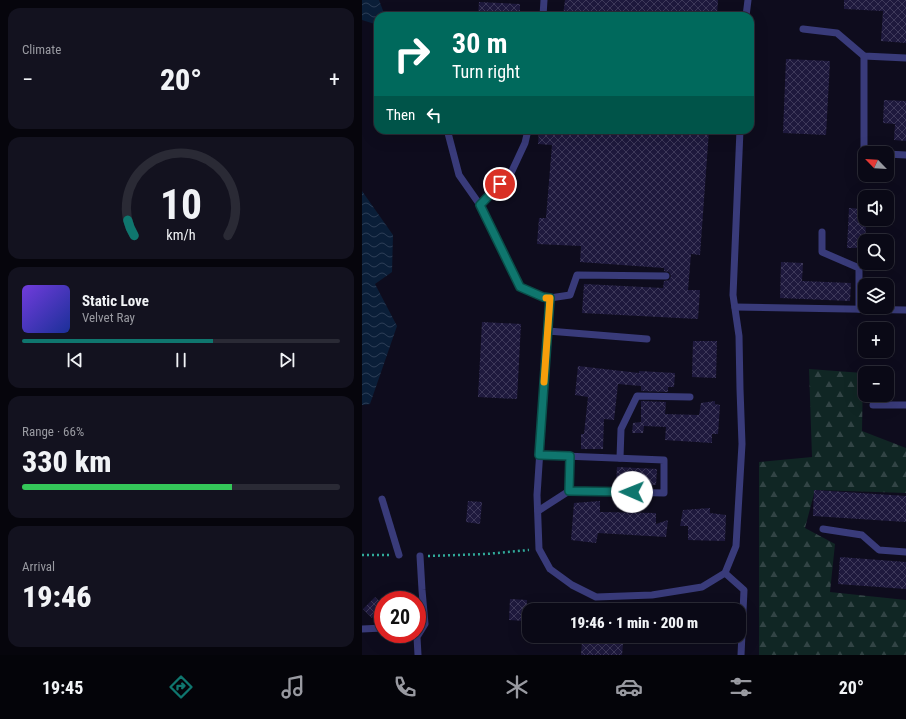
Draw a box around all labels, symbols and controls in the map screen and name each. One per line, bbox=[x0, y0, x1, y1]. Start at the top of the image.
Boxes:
text: 30 m bbox=[452, 27, 508, 60]
icon: right bbox=[386, 28, 438, 80]
text: Climate bbox=[22, 42, 61, 57]
text: Turn right bbox=[452, 61, 520, 82]
text: 20° bbox=[160, 62, 202, 97]
text: − bbox=[22, 67, 33, 92]
text: + bbox=[329, 67, 340, 92]
icon: left bbox=[423, 104, 445, 126]
text: Then bbox=[386, 106, 415, 124]
north arrow bbox=[858, 146, 894, 182]
map controls bbox=[858, 146, 894, 402]
pin bbox=[483, 167, 517, 201]
icon: arrive bbox=[489, 173, 511, 195]
text: 10 bbox=[160, 180, 202, 229]
button: sound bbox=[858, 190, 894, 226]
text: km/h bbox=[166, 227, 196, 243]
button: search bbox=[858, 234, 894, 270]
button: layers bbox=[858, 278, 894, 314]
text: Static Love bbox=[82, 292, 149, 310]
text: Velvet Ray bbox=[82, 310, 135, 325]
button: + bbox=[858, 322, 894, 358]
icon: previous bbox=[64, 349, 86, 371]
icon: pause bbox=[170, 349, 192, 371]
icon: next bbox=[276, 349, 298, 371]
button: − bbox=[858, 366, 894, 402]
text: Range · 66% bbox=[22, 424, 84, 439]
text: 330 km bbox=[22, 444, 111, 479]
position arrow bbox=[611, 471, 653, 513]
text: Arrival bbox=[22, 559, 55, 574]
text: 19:46 bbox=[22, 579, 91, 614]
speed limit sign: 20 bbox=[374, 591, 426, 643]
text: 19:46 · 1 min · 200 m bbox=[570, 614, 698, 632]
icon: directions bbox=[167, 673, 195, 701]
icon: music bbox=[279, 673, 307, 701]
icon: phone bbox=[391, 673, 419, 701]
icon: climate bbox=[503, 673, 531, 701]
icon: car bbox=[615, 673, 643, 701]
icon: filters bbox=[727, 673, 755, 701]
text: 19:45 bbox=[42, 677, 83, 698]
text: 20° bbox=[839, 677, 864, 698]

